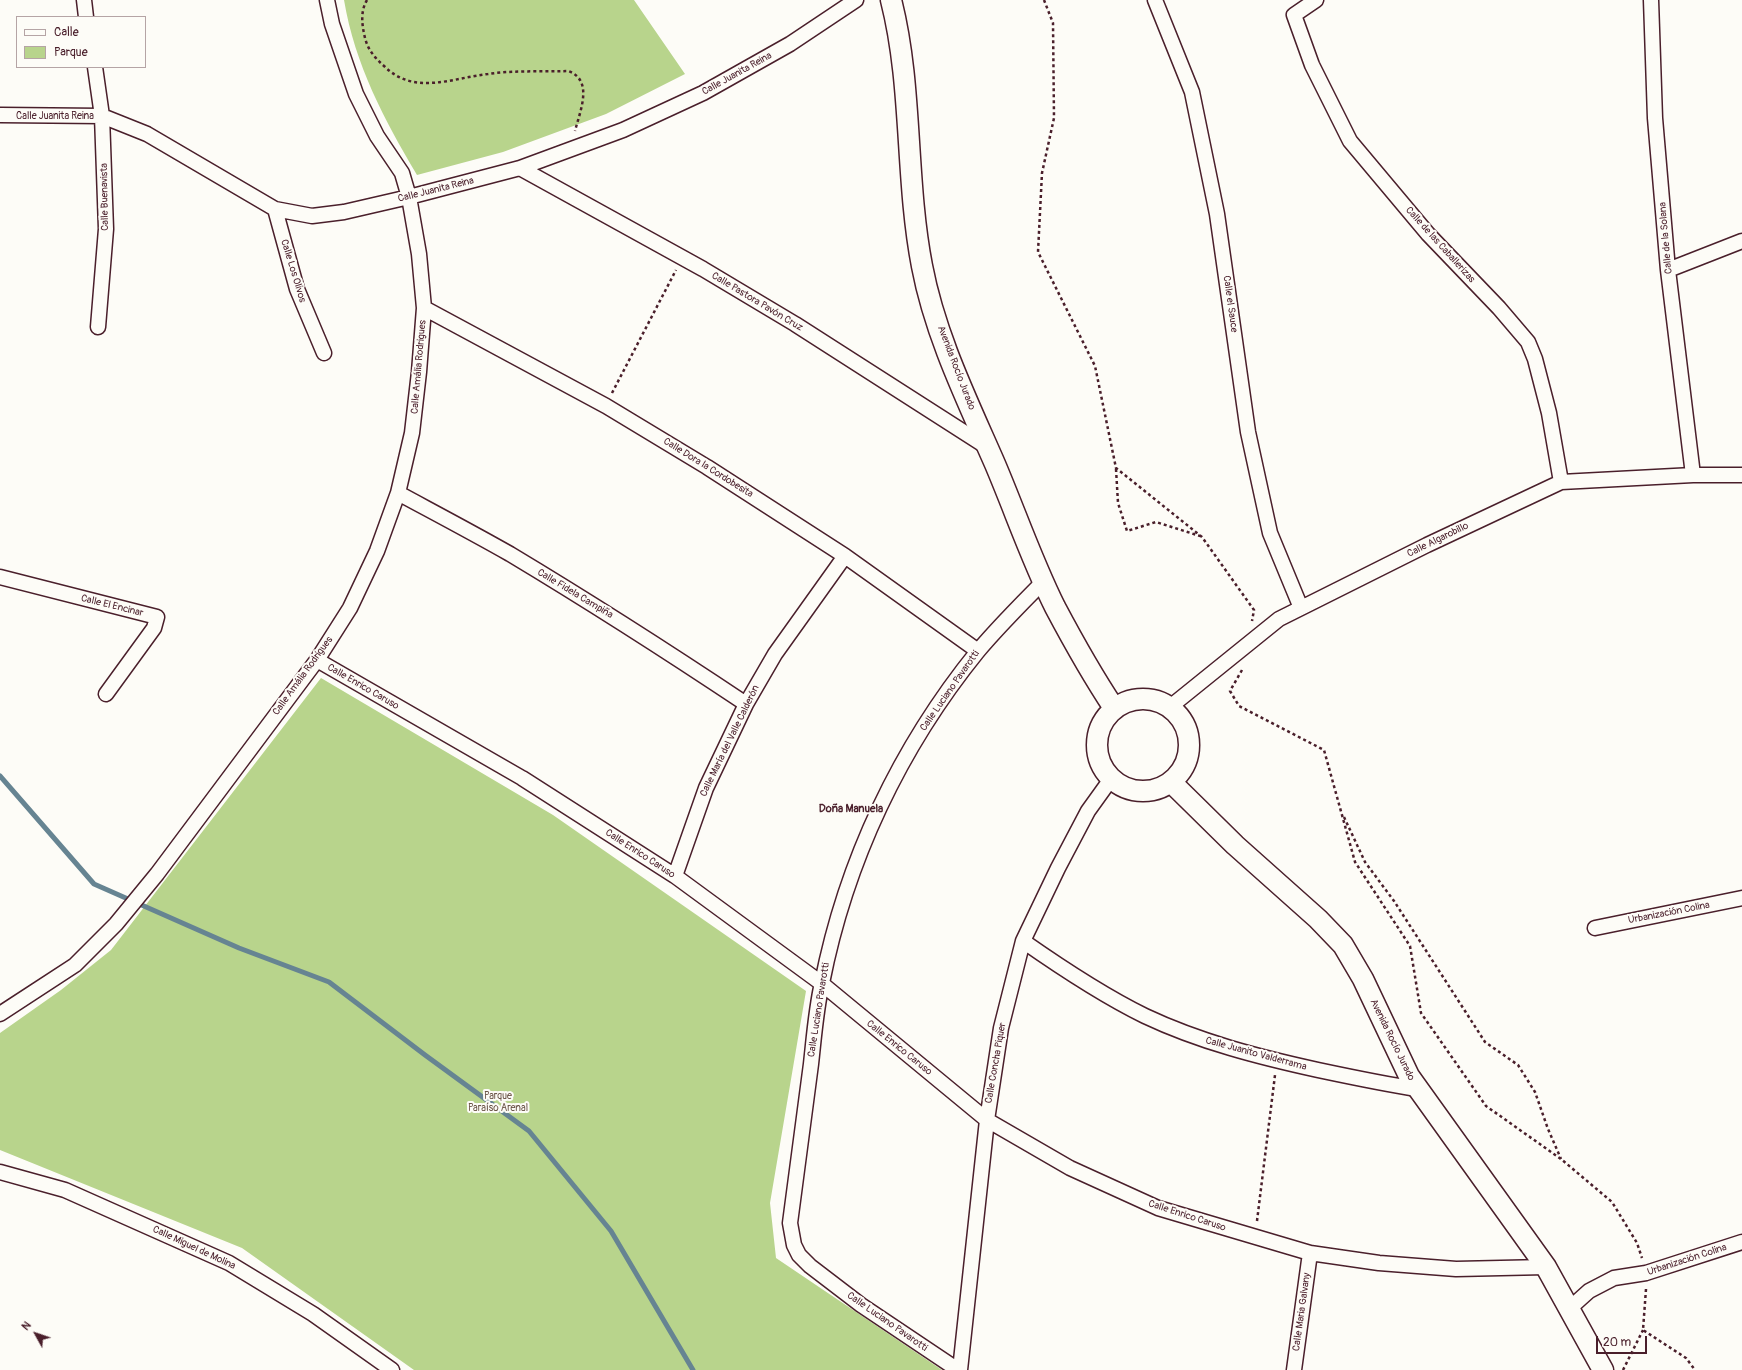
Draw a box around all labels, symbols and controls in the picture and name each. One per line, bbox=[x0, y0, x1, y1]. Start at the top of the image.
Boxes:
legend bbox=[16, 16, 146, 68]
text: Calle bbox=[54, 25, 79, 40]
text: Parque bbox=[54, 45, 88, 60]
street label: Calle Juanita Reina bbox=[700, 50, 774, 98]
street label: Calle Juanita Reina bbox=[16, 110, 94, 122]
street label: Calle Buenavista bbox=[98, 163, 112, 231]
street label: Calle Juanita Reina bbox=[397, 175, 475, 205]
street label: Calle de la Solana bbox=[1657, 202, 1675, 274]
street label: Calle de las Caballerizas bbox=[1403, 204, 1477, 286]
street label: Calle Los Olivos bbox=[278, 238, 308, 304]
street label: Calle Pastora Pavón Cruz bbox=[709, 270, 805, 334]
street label: Calle el Sauce bbox=[1220, 275, 1240, 333]
street label: Calle Amália Rodrigues bbox=[409, 319, 429, 415]
street label: Avenida Rocío Jurado bbox=[934, 324, 978, 412]
street label: Calle Dora la Cordobesita bbox=[661, 435, 755, 501]
street label: Calle Algarobillo bbox=[1405, 520, 1471, 560]
street label: Calle Fidela Campiña bbox=[535, 567, 615, 621]
street label: Calle El Encinar bbox=[80, 592, 144, 620]
street label: Calle Amália Rodrigues bbox=[270, 634, 336, 718]
street label: Calle Luciano Pavarotti bbox=[918, 648, 982, 734]
street label: Calle Enrico Caruso bbox=[325, 662, 401, 712]
street label: Calle María del Valle Calderón bbox=[698, 683, 762, 799]
district label: Doña Manuela bbox=[819, 802, 883, 816]
street label: Calle Enrico Caruso bbox=[603, 827, 677, 881]
street label: Urbanización Colina bbox=[1627, 899, 1711, 927]
street label: Calle Luciano Pavarotti bbox=[806, 962, 832, 1058]
street label: Avenida Rocío Jurado bbox=[1367, 997, 1417, 1083]
street label: Calle Enrico Caruso bbox=[864, 1018, 934, 1078]
street label: Calle Concha Piquer bbox=[983, 1022, 1009, 1104]
street label: Calle Juanito Valderrama bbox=[1204, 1035, 1308, 1073]
park label: Parque Paraíso Arenal bbox=[468, 1090, 528, 1114]
street label: Calle Enrico Caruso bbox=[1147, 1198, 1227, 1234]
street label: Calle Miguel de Molina bbox=[151, 1223, 237, 1273]
street label: Urbanización Colina bbox=[1646, 1241, 1728, 1279]
street label: Calle Maria Galvany bbox=[1291, 1272, 1313, 1352]
street label: Calle Luciano Pavarotti bbox=[844, 1290, 930, 1354]
north arrow bbox=[16, 1314, 56, 1354]
text: N bbox=[19, 1319, 34, 1333]
scale bar bbox=[1598, 1328, 1649, 1354]
text: 20 m bbox=[1603, 1335, 1631, 1350]

